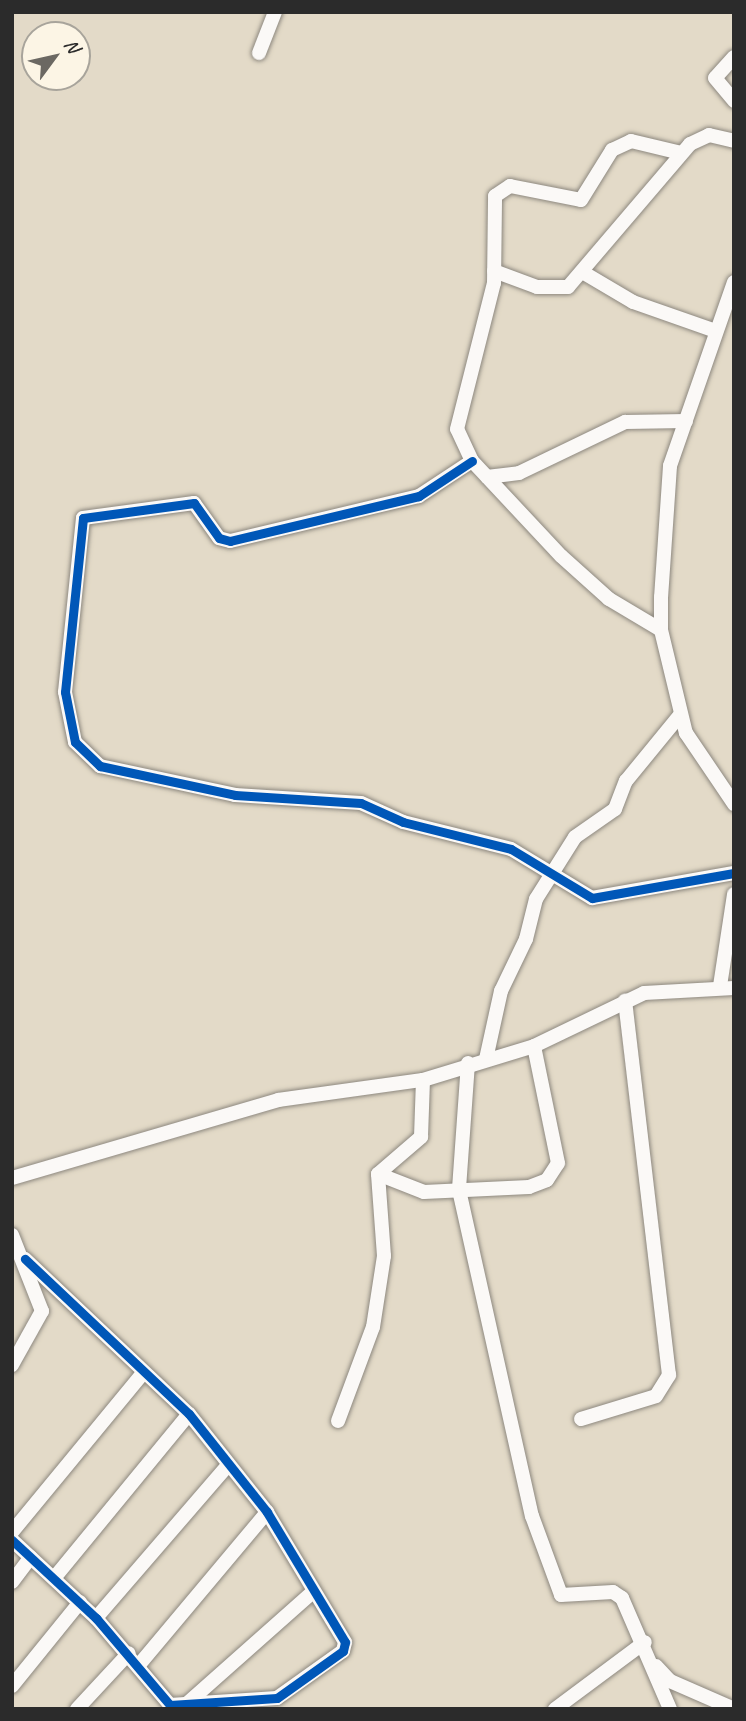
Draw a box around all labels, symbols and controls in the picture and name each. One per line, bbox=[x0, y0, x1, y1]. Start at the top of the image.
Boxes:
north arrow bbox=[21, 21, 91, 91]
text: N bbox=[59, 34, 85, 57]

